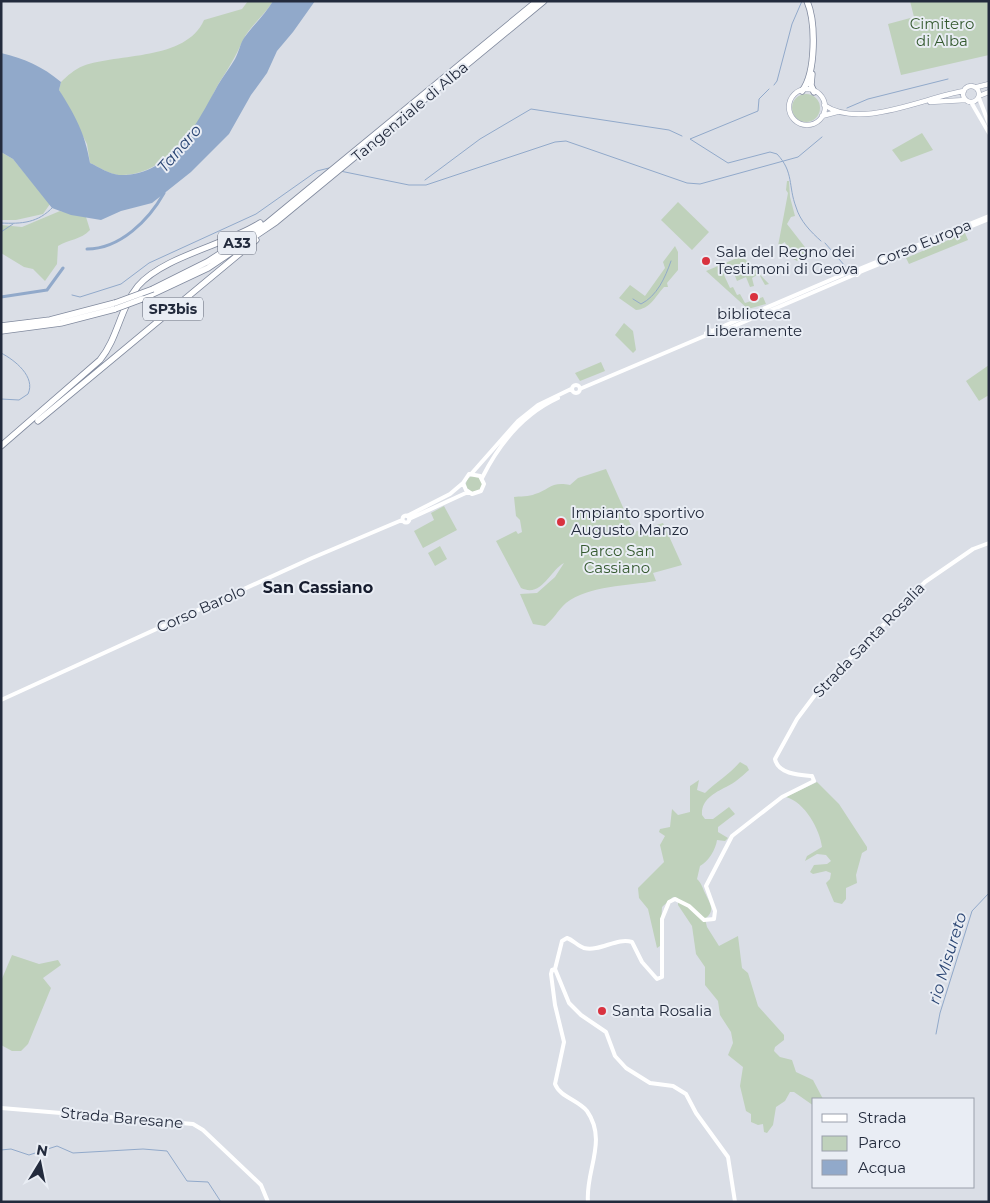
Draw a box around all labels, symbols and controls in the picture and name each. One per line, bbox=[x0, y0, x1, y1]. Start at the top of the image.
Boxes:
park label: Cimitero di Alba bbox=[910, 14, 974, 50]
street label: Tangenziale di Alba bbox=[348, 57, 472, 166]
water label: Tanaro bbox=[153, 121, 205, 176]
street label: Corso Europa bbox=[874, 215, 974, 270]
road number: A33 bbox=[218, 232, 256, 254]
place label: Sala del Regno dei Testimoni di Geova bbox=[716, 242, 858, 278]
marker: Sala del Regno dei Testimoni di Geova bbox=[700, 255, 712, 267]
marker: biblioteca Liberamente bbox=[748, 291, 760, 303]
road number: SP3bis bbox=[143, 298, 203, 320]
place label: biblioteca Liberamente bbox=[706, 304, 802, 340]
place label: Impianto sportivo Augusto Manzo bbox=[571, 503, 704, 539]
marker: Impianto sportivo Augusto Manzo bbox=[555, 516, 567, 528]
park label: Parco San Cassiano bbox=[579, 541, 655, 577]
district label: San Cassiano bbox=[263, 578, 373, 597]
street label: Strada Santa Rosalia bbox=[809, 578, 928, 701]
street label: Corso Barolo bbox=[153, 581, 248, 637]
water label: rio Misureto bbox=[924, 910, 970, 1006]
place label: Santa Rosalia bbox=[612, 1001, 712, 1020]
marker: Santa Rosalia bbox=[596, 1005, 608, 1017]
legend bbox=[812, 1098, 975, 1188]
street label: Strada Baresane bbox=[60, 1103, 184, 1132]
text: Strada bbox=[858, 1108, 907, 1127]
text: Parco bbox=[858, 1133, 901, 1152]
north arrow bbox=[15, 1138, 65, 1188]
text: N bbox=[35, 1140, 49, 1160]
text: Acqua bbox=[858, 1158, 906, 1177]

